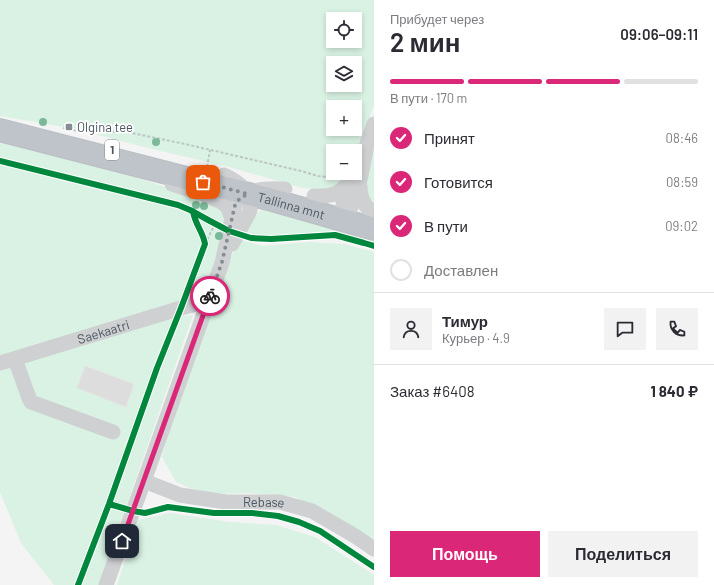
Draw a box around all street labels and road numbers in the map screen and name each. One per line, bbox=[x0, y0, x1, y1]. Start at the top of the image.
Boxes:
road number: 1 bbox=[105, 140, 119, 160]
street label: Tallinna mnt bbox=[256, 189, 327, 223]
street label: Saekaatri bbox=[75, 316, 131, 347]
street label: Rebase bbox=[243, 494, 287, 511]

